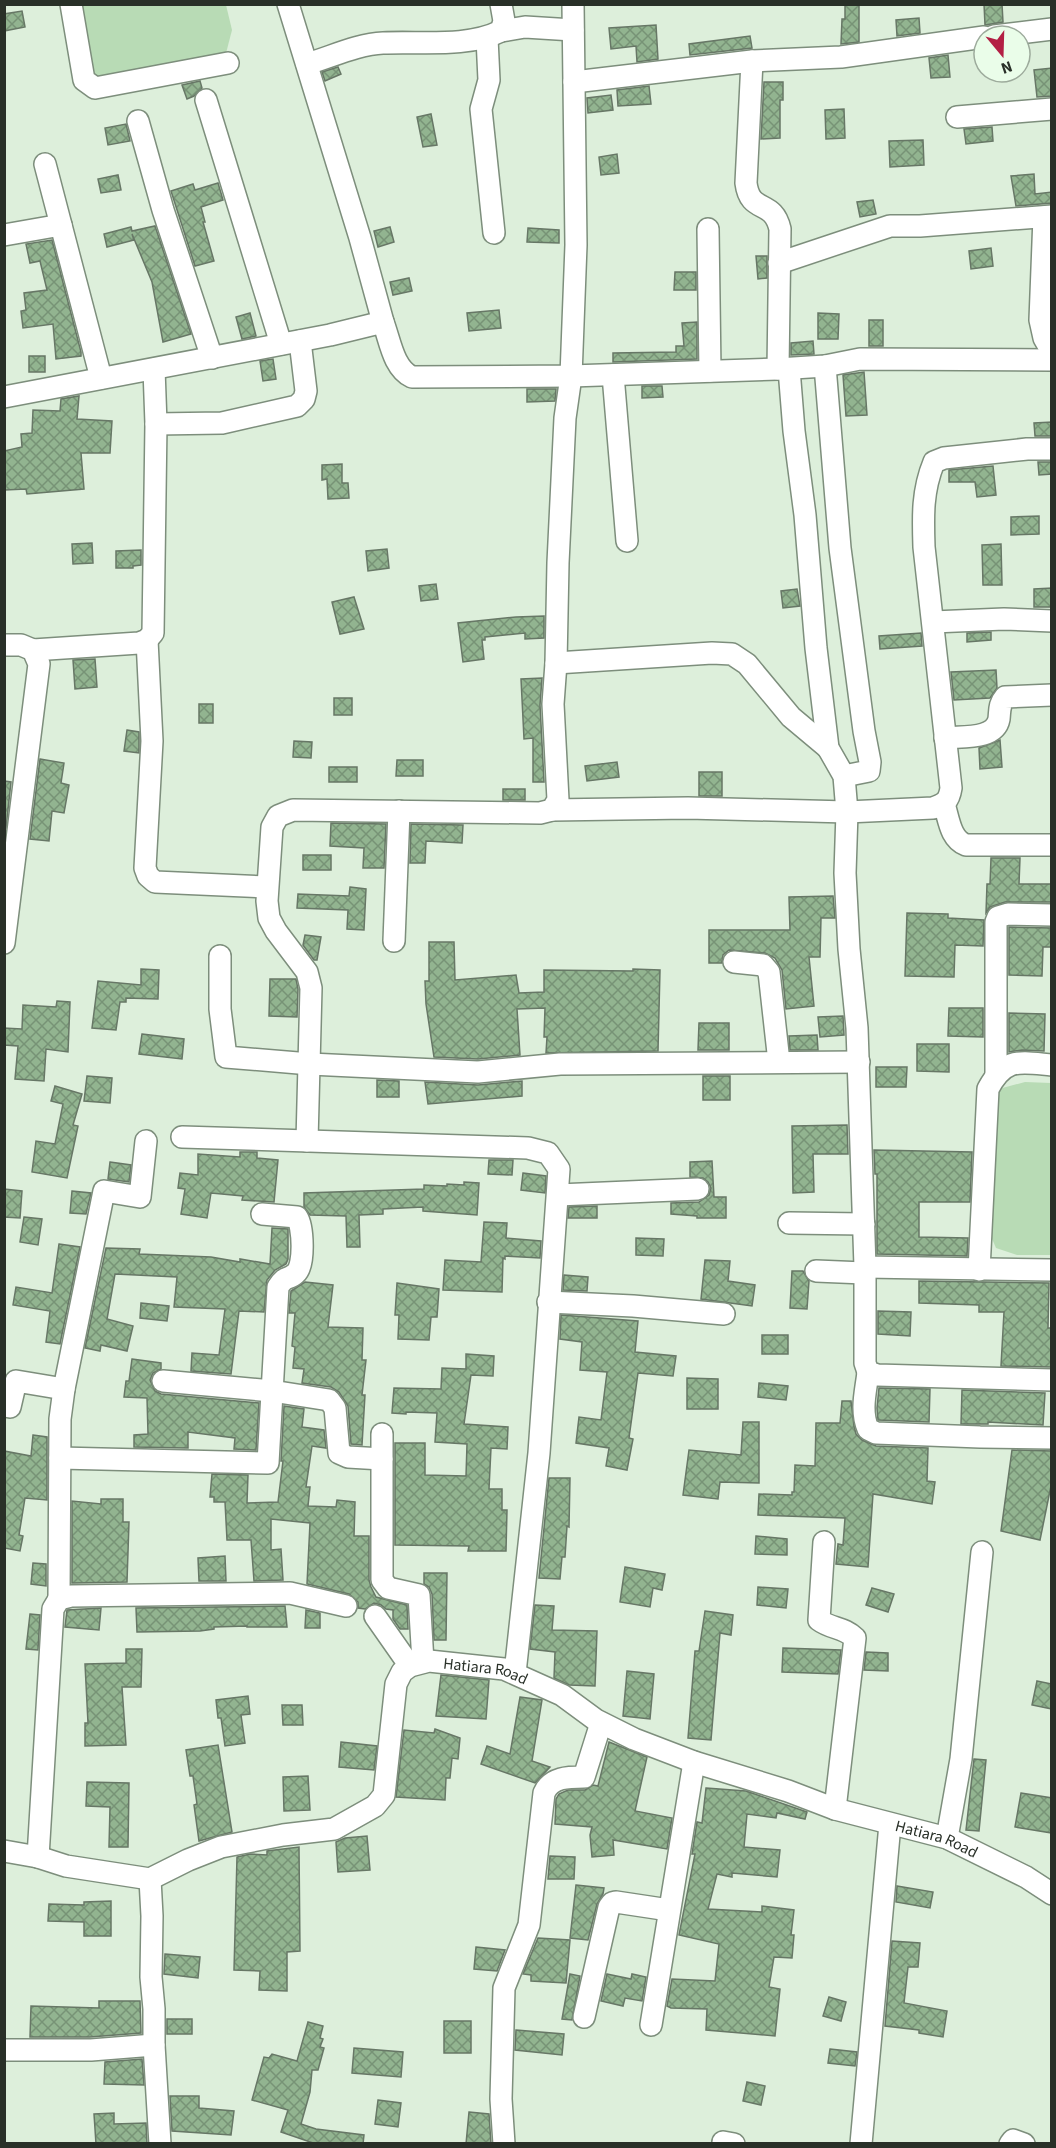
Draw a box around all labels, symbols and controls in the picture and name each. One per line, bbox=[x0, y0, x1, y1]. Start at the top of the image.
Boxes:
north arrow bbox=[972, 24, 1032, 84]
text: N bbox=[998, 55, 1015, 79]
street label: Hatiara Road bbox=[442, 1653, 531, 1690]
street label: Hatiara Road bbox=[893, 1815, 982, 1864]

